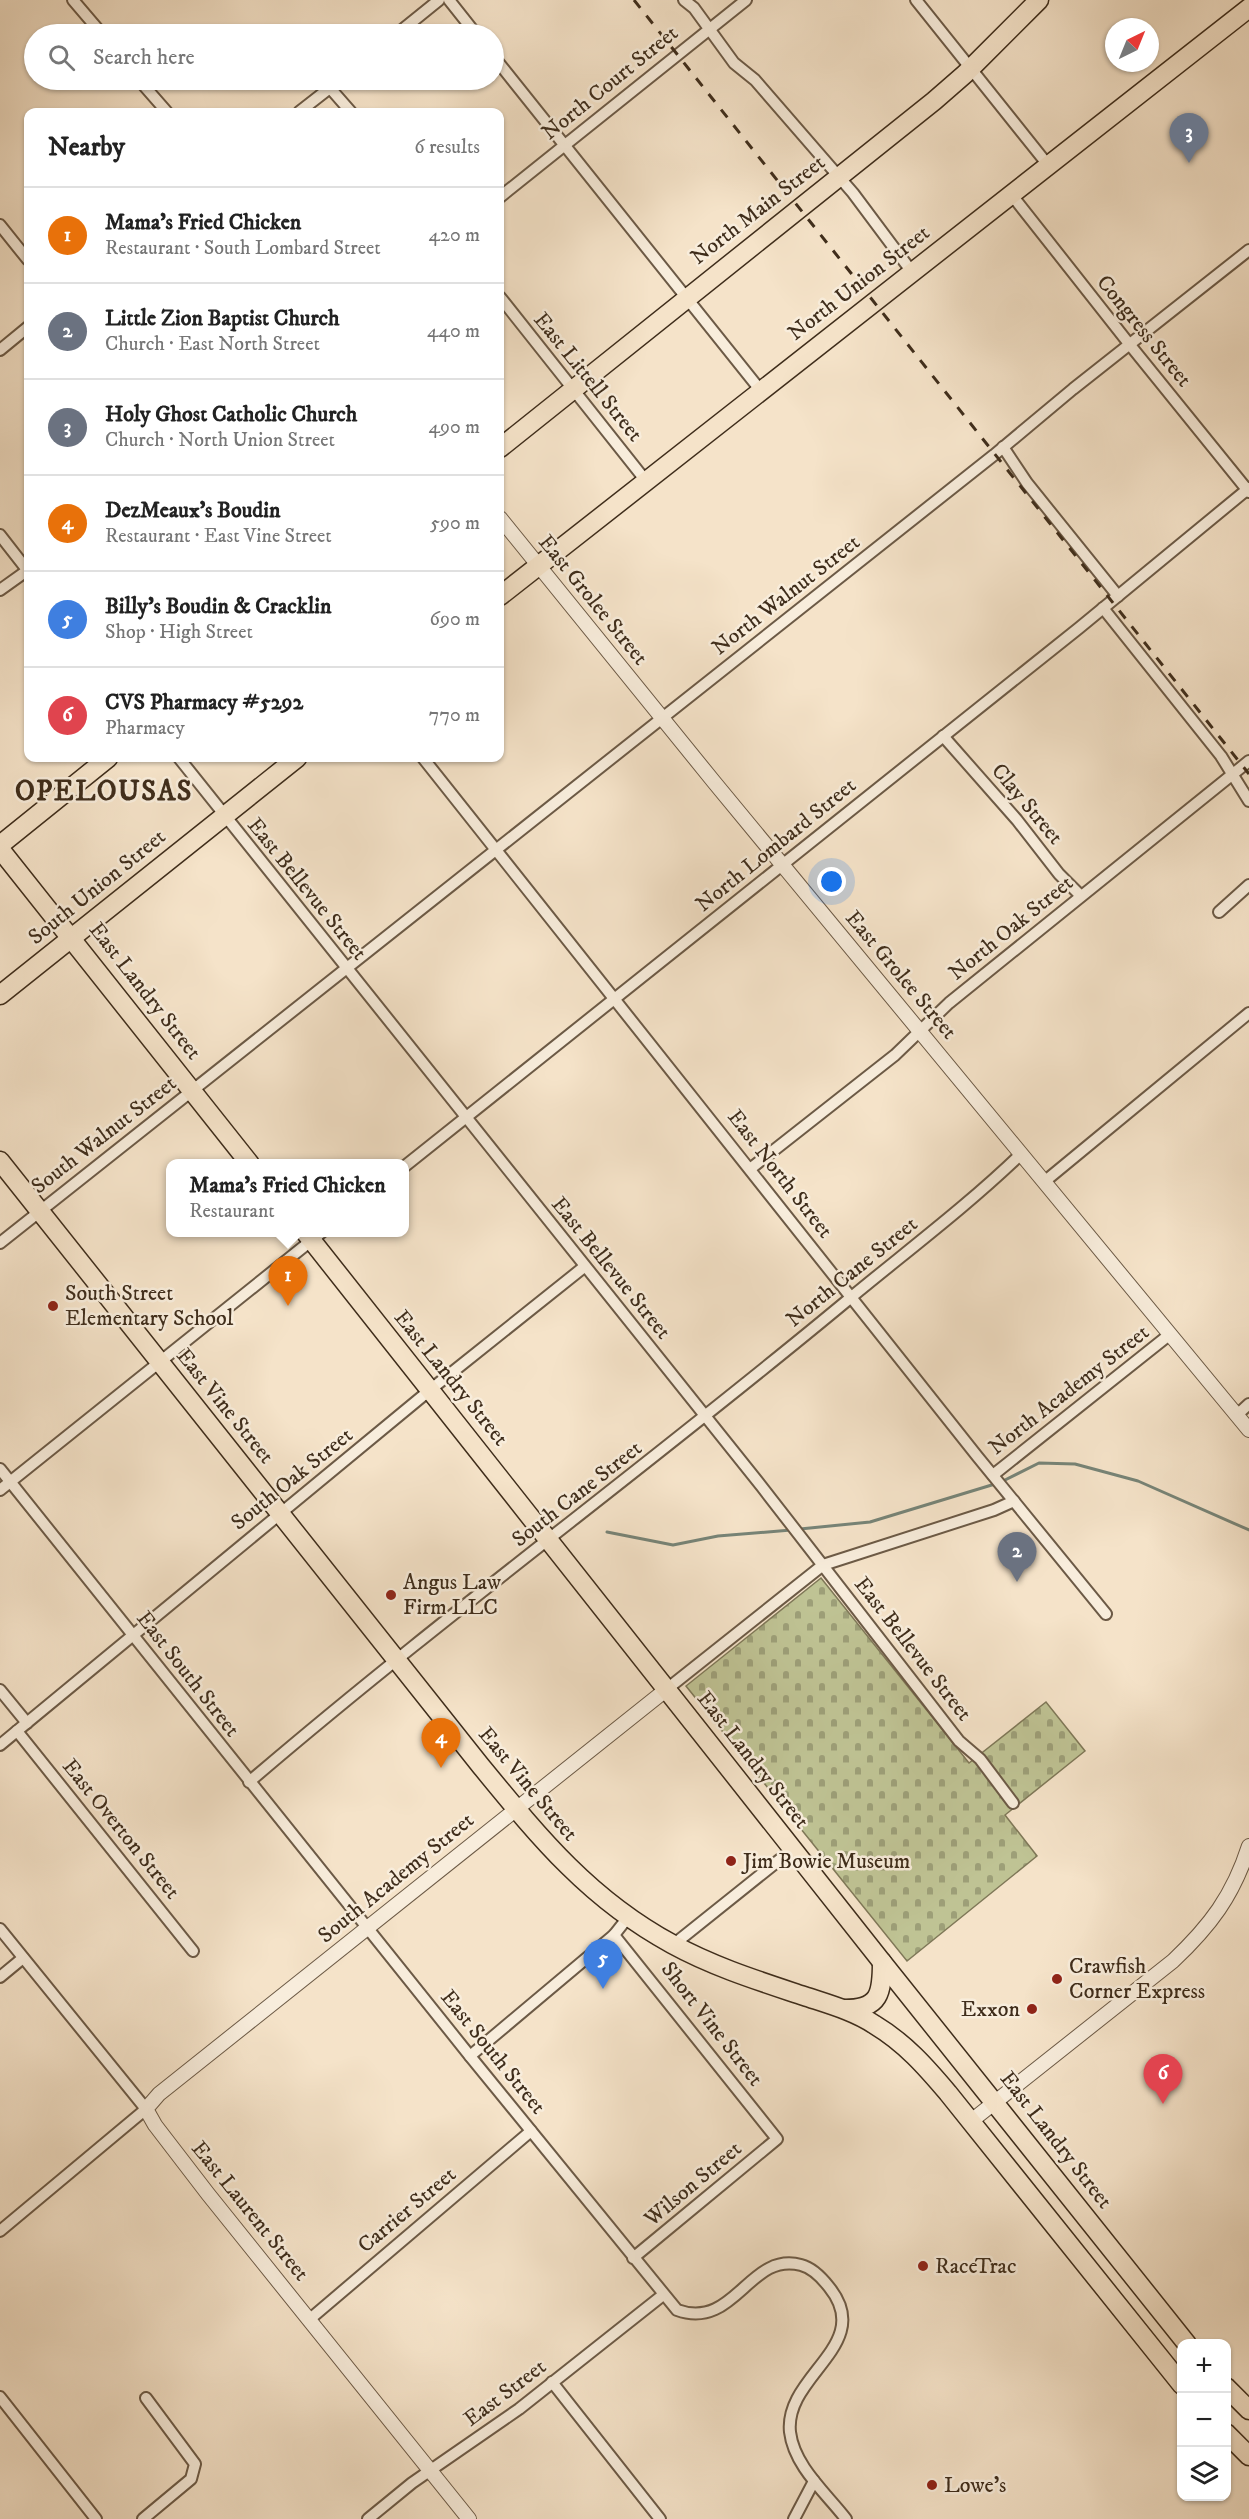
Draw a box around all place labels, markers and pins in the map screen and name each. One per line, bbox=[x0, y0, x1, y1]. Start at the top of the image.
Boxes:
pin: 3 bbox=[1170, 114, 1208, 163]
pin: 1 bbox=[268, 1256, 308, 1306]
place label: South Street Elementary School bbox=[65, 1280, 234, 1332]
marker: South Street Elementary School bbox=[46, 1299, 60, 1313]
pin: 2 bbox=[998, 1532, 1036, 1582]
place label: Angus Law Firm LLC bbox=[403, 1569, 501, 1621]
marker: Angus Law Firm LLC bbox=[384, 1588, 398, 1602]
pin: 4 bbox=[422, 1718, 460, 1768]
place label: Jim Bowie Museum bbox=[741, 1848, 910, 1875]
marker: Jim Bowie Museum bbox=[724, 1854, 738, 1868]
pin: 5 bbox=[584, 1940, 622, 1989]
place label: Crawfish Corner Express bbox=[1069, 1953, 1205, 2005]
marker: Crawfish Corner Express bbox=[1050, 1972, 1064, 1986]
place label: Exxon bbox=[961, 1996, 1020, 2023]
marker: Exxon bbox=[1025, 2002, 1039, 2016]
pin: 6 bbox=[1144, 2054, 1182, 2104]
place label: RaceTrac bbox=[935, 2253, 1016, 2280]
marker: RaceTrac bbox=[916, 2259, 930, 2273]
place label: Lowe's bbox=[944, 2472, 1006, 2499]
marker: Lowe's bbox=[925, 2478, 939, 2492]

